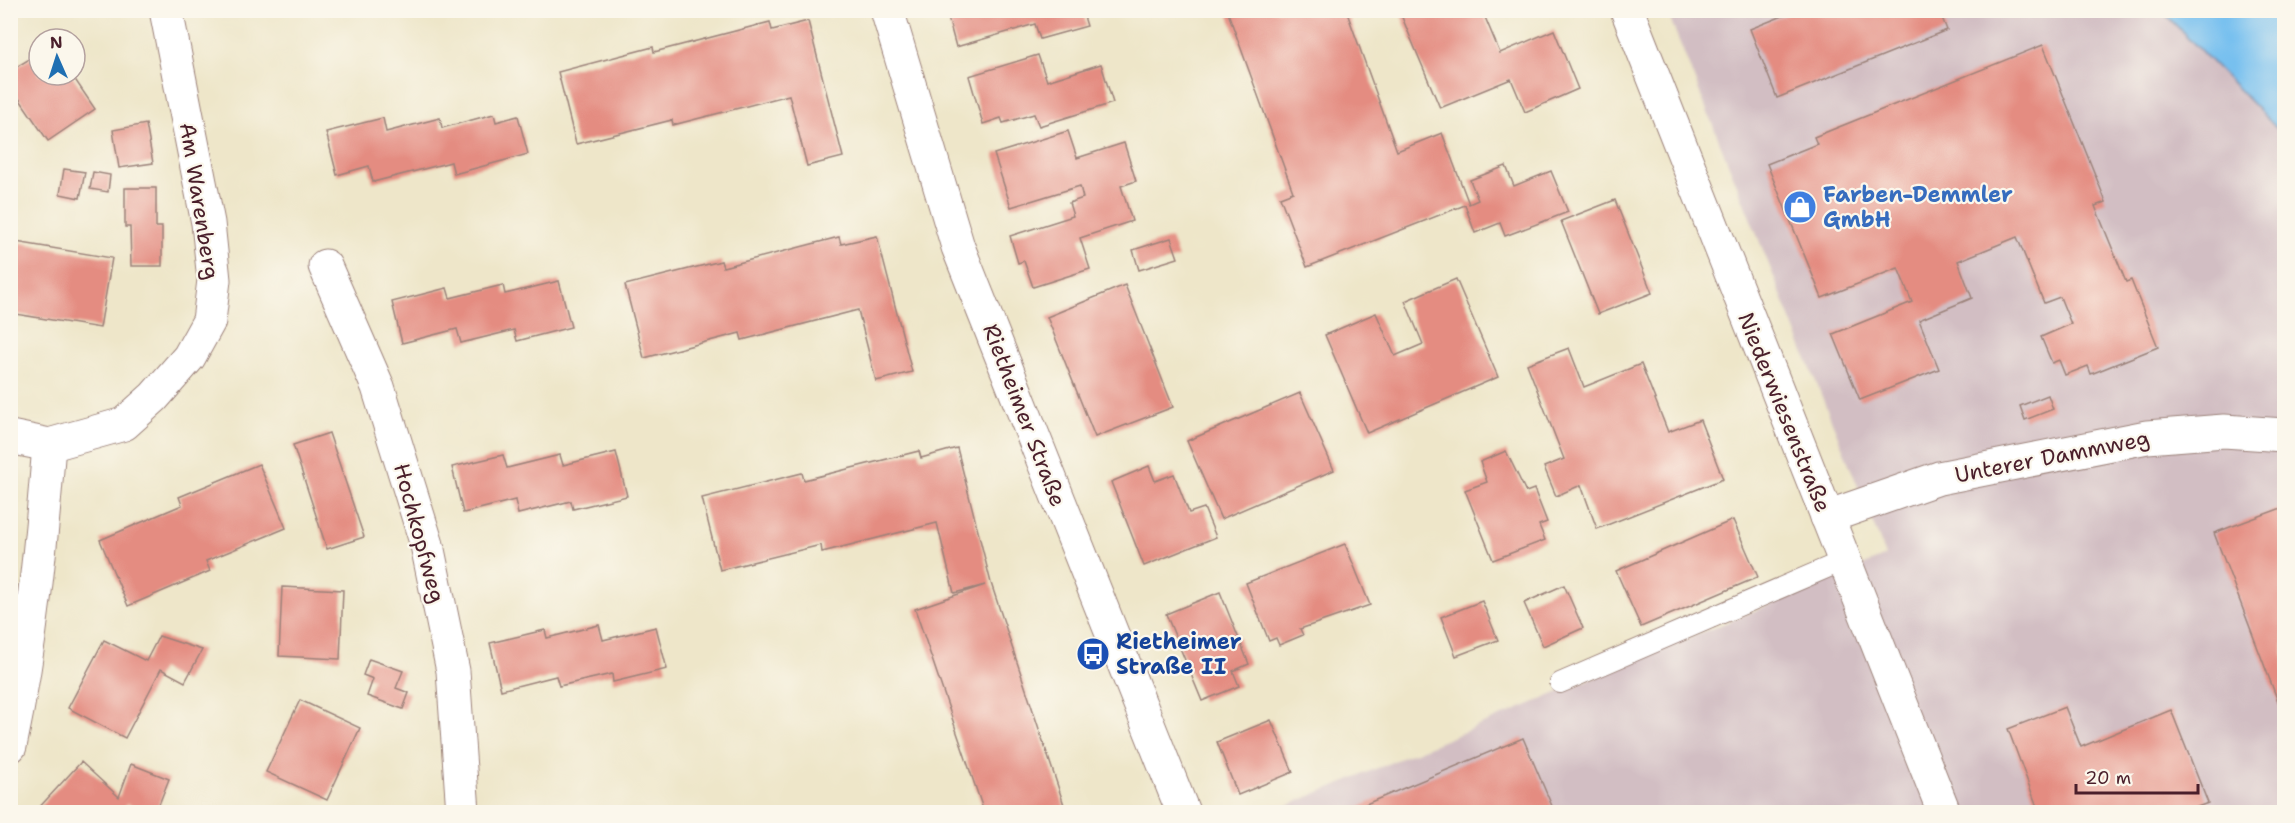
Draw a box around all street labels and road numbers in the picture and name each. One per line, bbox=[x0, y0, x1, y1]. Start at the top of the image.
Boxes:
street label: Am Warenberg bbox=[173, 120, 226, 282]
street label: Niederwiesenstraße bbox=[1731, 308, 1838, 516]
street label: Rietheimer Straße bbox=[976, 320, 1073, 511]
street label: Unterer Dammweg bbox=[1952, 423, 2152, 490]
street label: Hochkopfweg bbox=[387, 460, 452, 606]

